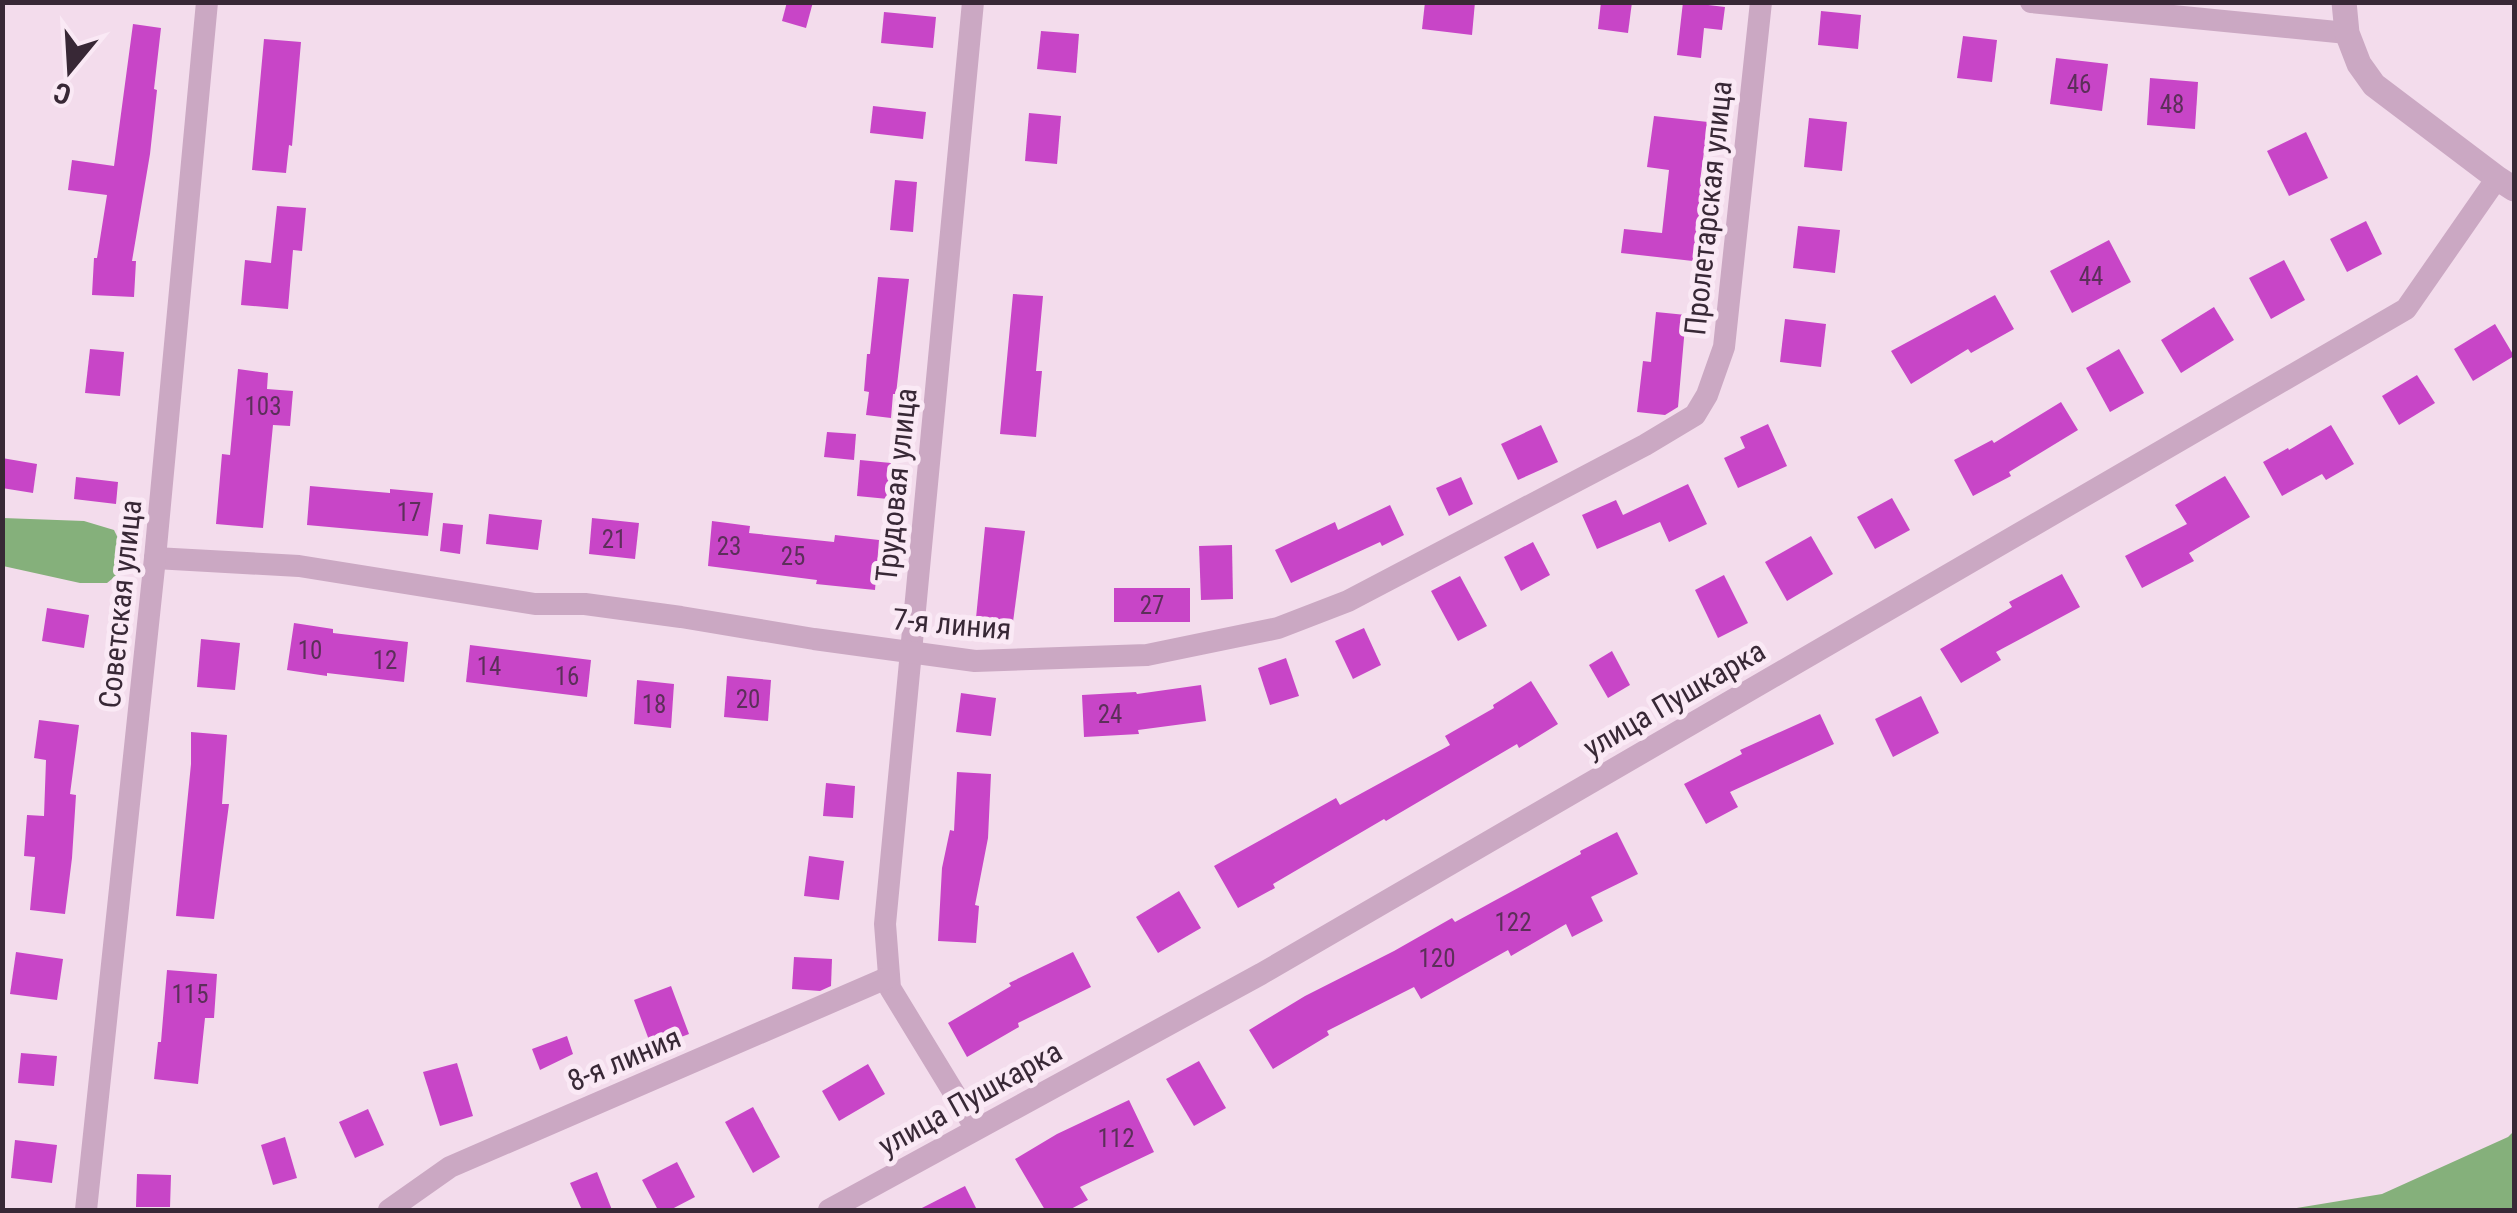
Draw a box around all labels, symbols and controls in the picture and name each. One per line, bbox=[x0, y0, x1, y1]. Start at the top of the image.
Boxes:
north arrow bbox=[20, 20, 120, 120]
house number: 46 bbox=[2067, 70, 2091, 99]
text: С bbox=[50, 75, 75, 111]
street label: Пролетарская улица bbox=[1677, 79, 1739, 337]
house number: 48 bbox=[2160, 90, 2184, 119]
house number: 44 bbox=[2079, 262, 2103, 291]
street label: Трудовая улица bbox=[868, 386, 924, 584]
house number: 103 bbox=[244, 392, 282, 421]
street label: Советская улица bbox=[92, 498, 148, 710]
house number: 17 bbox=[397, 498, 421, 527]
house number: 21 bbox=[602, 525, 626, 554]
house number: 23 bbox=[717, 532, 741, 561]
house number: 25 bbox=[781, 542, 805, 571]
house number: 27 bbox=[1140, 591, 1164, 620]
street label: 7-я линия bbox=[891, 601, 1013, 647]
street label: улица Пушкарка bbox=[1577, 633, 1771, 765]
house number: 10 bbox=[298, 636, 322, 665]
house number: 12 bbox=[373, 646, 397, 675]
house number: 14 bbox=[477, 652, 501, 681]
house number: 16 bbox=[555, 662, 579, 691]
house number: 20 bbox=[736, 685, 760, 714]
house number: 18 bbox=[642, 690, 666, 719]
house number: 24 bbox=[1098, 700, 1122, 729]
house number: 122 bbox=[1494, 908, 1532, 937]
house number: 120 bbox=[1418, 944, 1456, 973]
house number: 115 bbox=[171, 980, 209, 1009]
street label: 8-я линия bbox=[562, 1020, 686, 1098]
street label: улица Пушкарка bbox=[872, 1033, 1068, 1163]
house number: 112 bbox=[1097, 1124, 1135, 1153]

